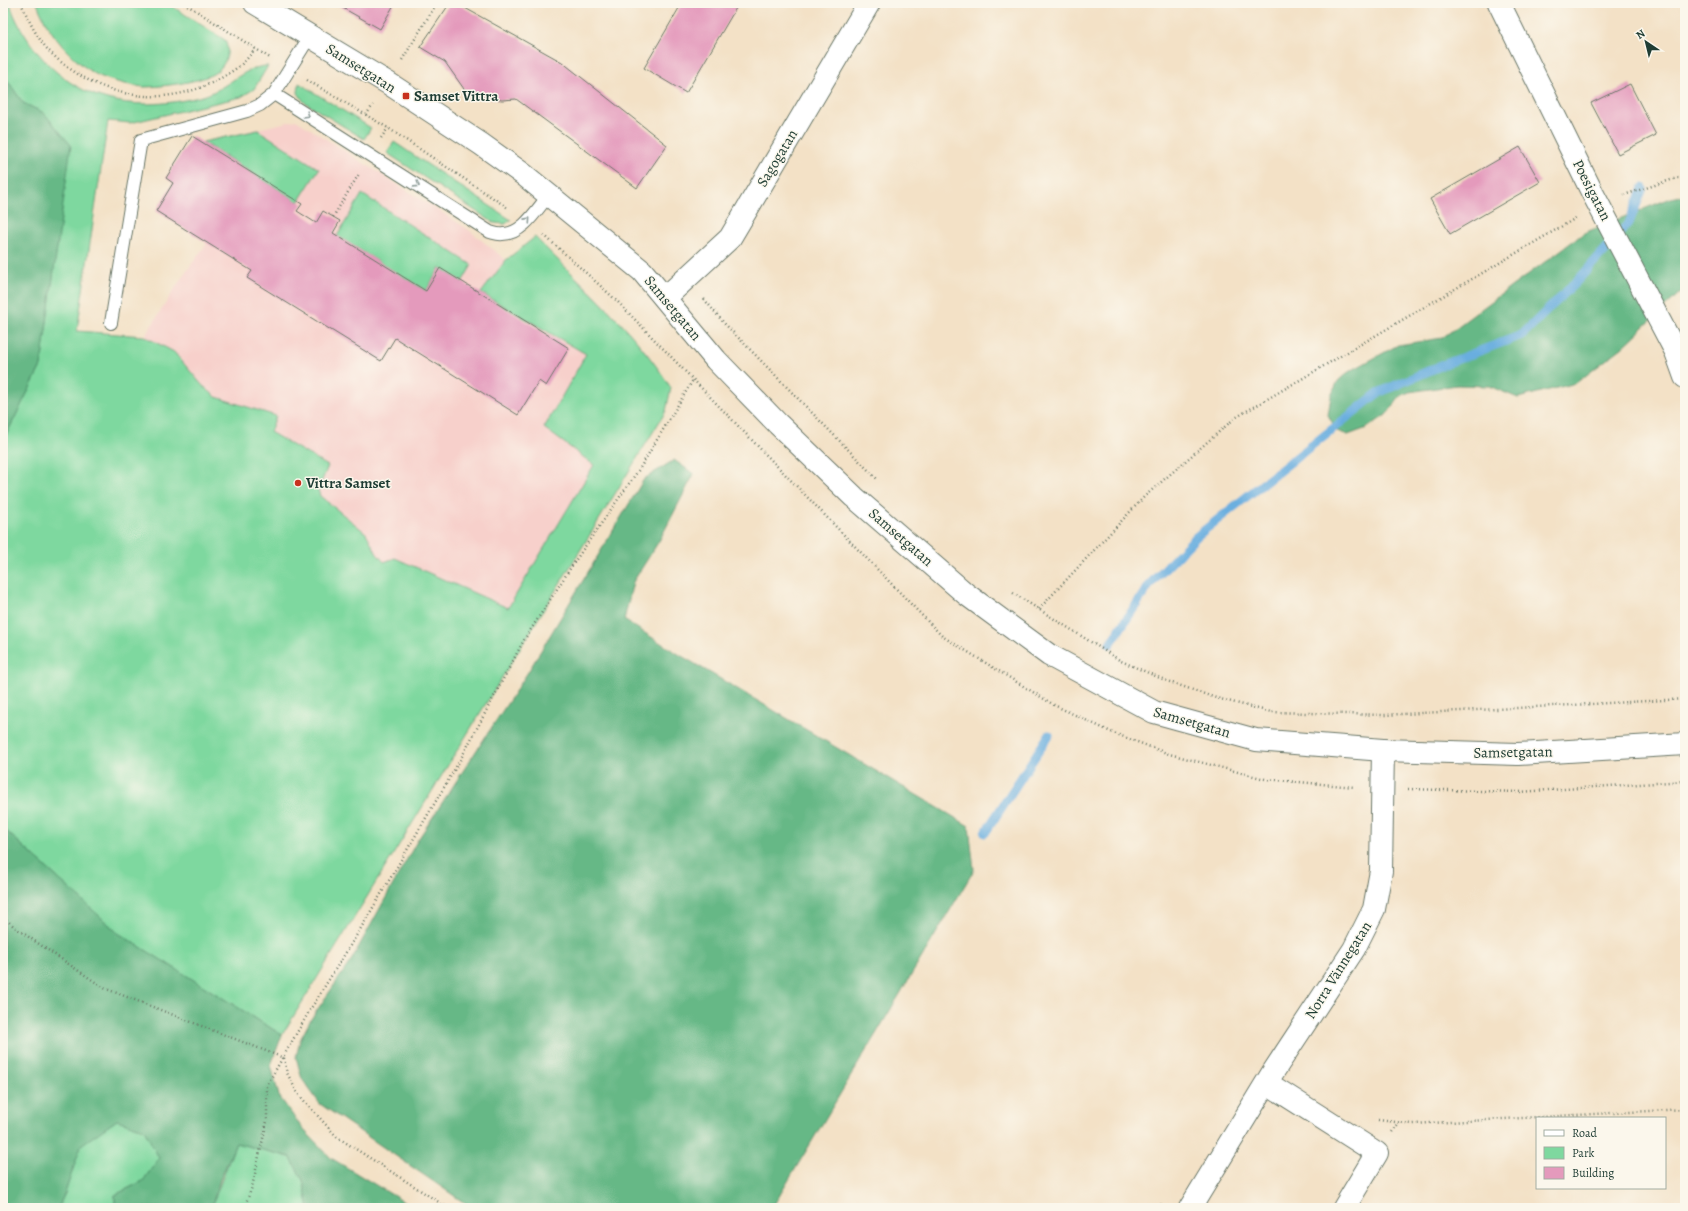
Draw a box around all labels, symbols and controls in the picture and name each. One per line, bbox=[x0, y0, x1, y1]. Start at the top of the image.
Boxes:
north arrow bbox=[1626, 22, 1666, 62]
text: N bbox=[1633, 26, 1648, 43]
street label: Samsetgatan bbox=[322, 39, 400, 97]
place label: Samset Vittra bbox=[414, 86, 499, 106]
marker: Samset Vittra bbox=[401, 91, 411, 101]
one-way arrow bbox=[303, 110, 310, 118]
street label: Sagogatan bbox=[752, 125, 802, 191]
street label: Poesigatan bbox=[1568, 156, 1616, 224]
one-way arrow bbox=[412, 180, 419, 187]
one-way arrow bbox=[523, 217, 530, 225]
street label: Samsetgatan bbox=[640, 271, 706, 345]
place label: Vittra Samset bbox=[305, 473, 391, 493]
marker: Vittra Samset bbox=[293, 478, 303, 488]
street label: Samsetgatan bbox=[865, 503, 937, 571]
street label: Samsetgatan bbox=[1151, 701, 1233, 743]
street label: Samsetgatan bbox=[1473, 741, 1553, 763]
street label: Norra Vännegatan bbox=[1300, 917, 1376, 1023]
legend bbox=[1536, 1117, 1666, 1189]
text: Road bbox=[1572, 1125, 1598, 1141]
text: Park bbox=[1572, 1145, 1595, 1161]
text: Building bbox=[1572, 1165, 1614, 1181]

